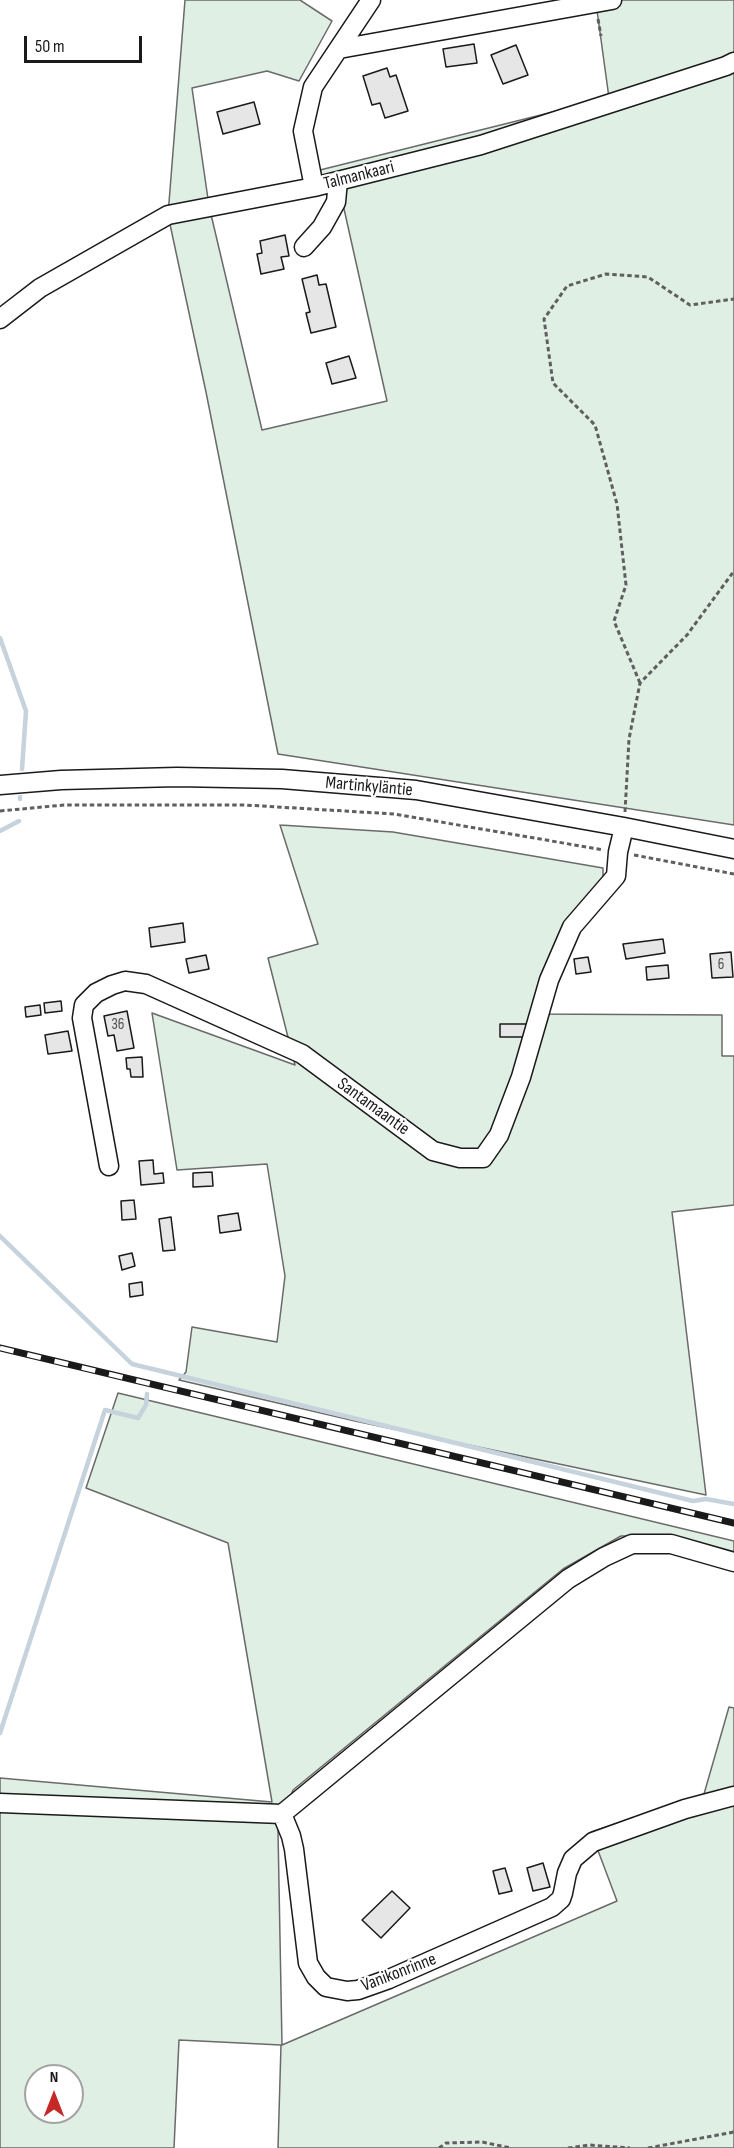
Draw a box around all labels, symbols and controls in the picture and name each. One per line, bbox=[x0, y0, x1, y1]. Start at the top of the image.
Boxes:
scale bar bbox=[27, 24, 146, 62]
text: 50 m bbox=[35, 36, 65, 57]
street label: Talmankaari bbox=[322, 157, 396, 195]
street label: Martinkyläntie bbox=[324, 772, 414, 802]
house number: 6 bbox=[718, 956, 724, 974]
house number: 36 bbox=[112, 1016, 124, 1034]
street label: Santamaantie bbox=[333, 1074, 413, 1140]
street label: Vanikonrinne bbox=[359, 1949, 439, 1997]
north arrow bbox=[24, 2064, 84, 2124]
text: N bbox=[50, 2068, 58, 2087]

